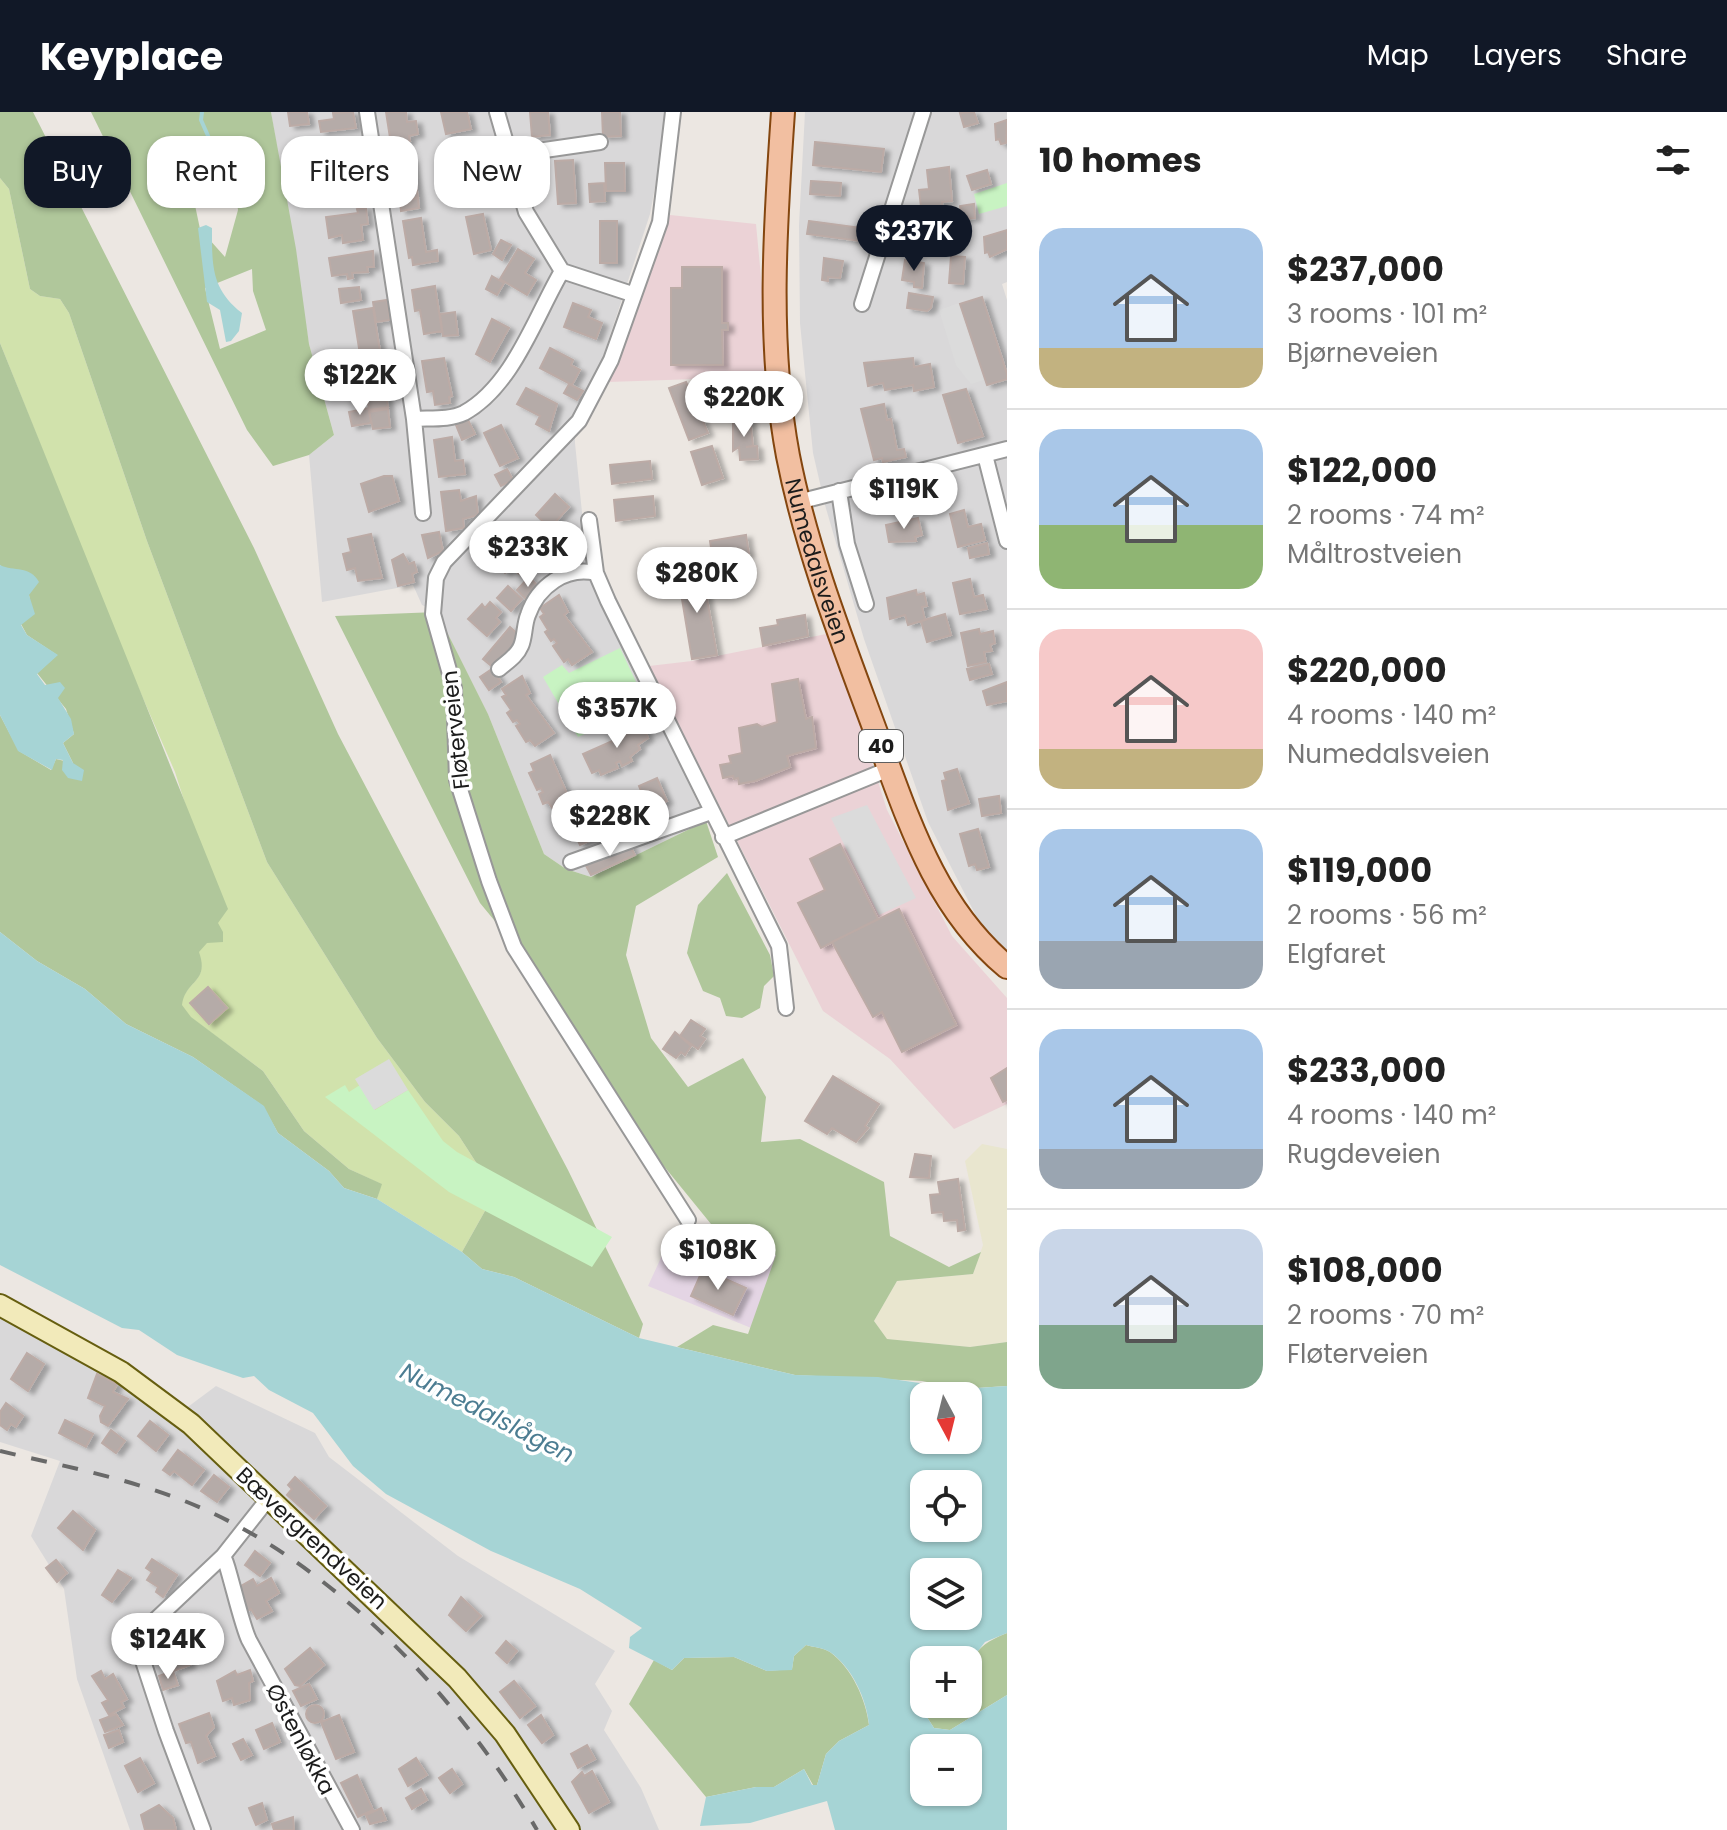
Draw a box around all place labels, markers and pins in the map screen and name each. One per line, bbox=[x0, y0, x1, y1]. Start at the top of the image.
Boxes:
pin: $237K bbox=[858, 205, 970, 273]
pin: $122K bbox=[304, 349, 416, 417]
pin: $220K bbox=[688, 371, 800, 439]
pin: $119K bbox=[848, 463, 960, 531]
pin: $233K bbox=[472, 521, 584, 589]
pin: $280K bbox=[641, 547, 753, 615]
pin: $357K bbox=[561, 682, 673, 750]
pin: $228K bbox=[554, 790, 666, 858]
pin: $108K bbox=[662, 1224, 774, 1292]
pin: $124K bbox=[112, 1613, 224, 1681]

